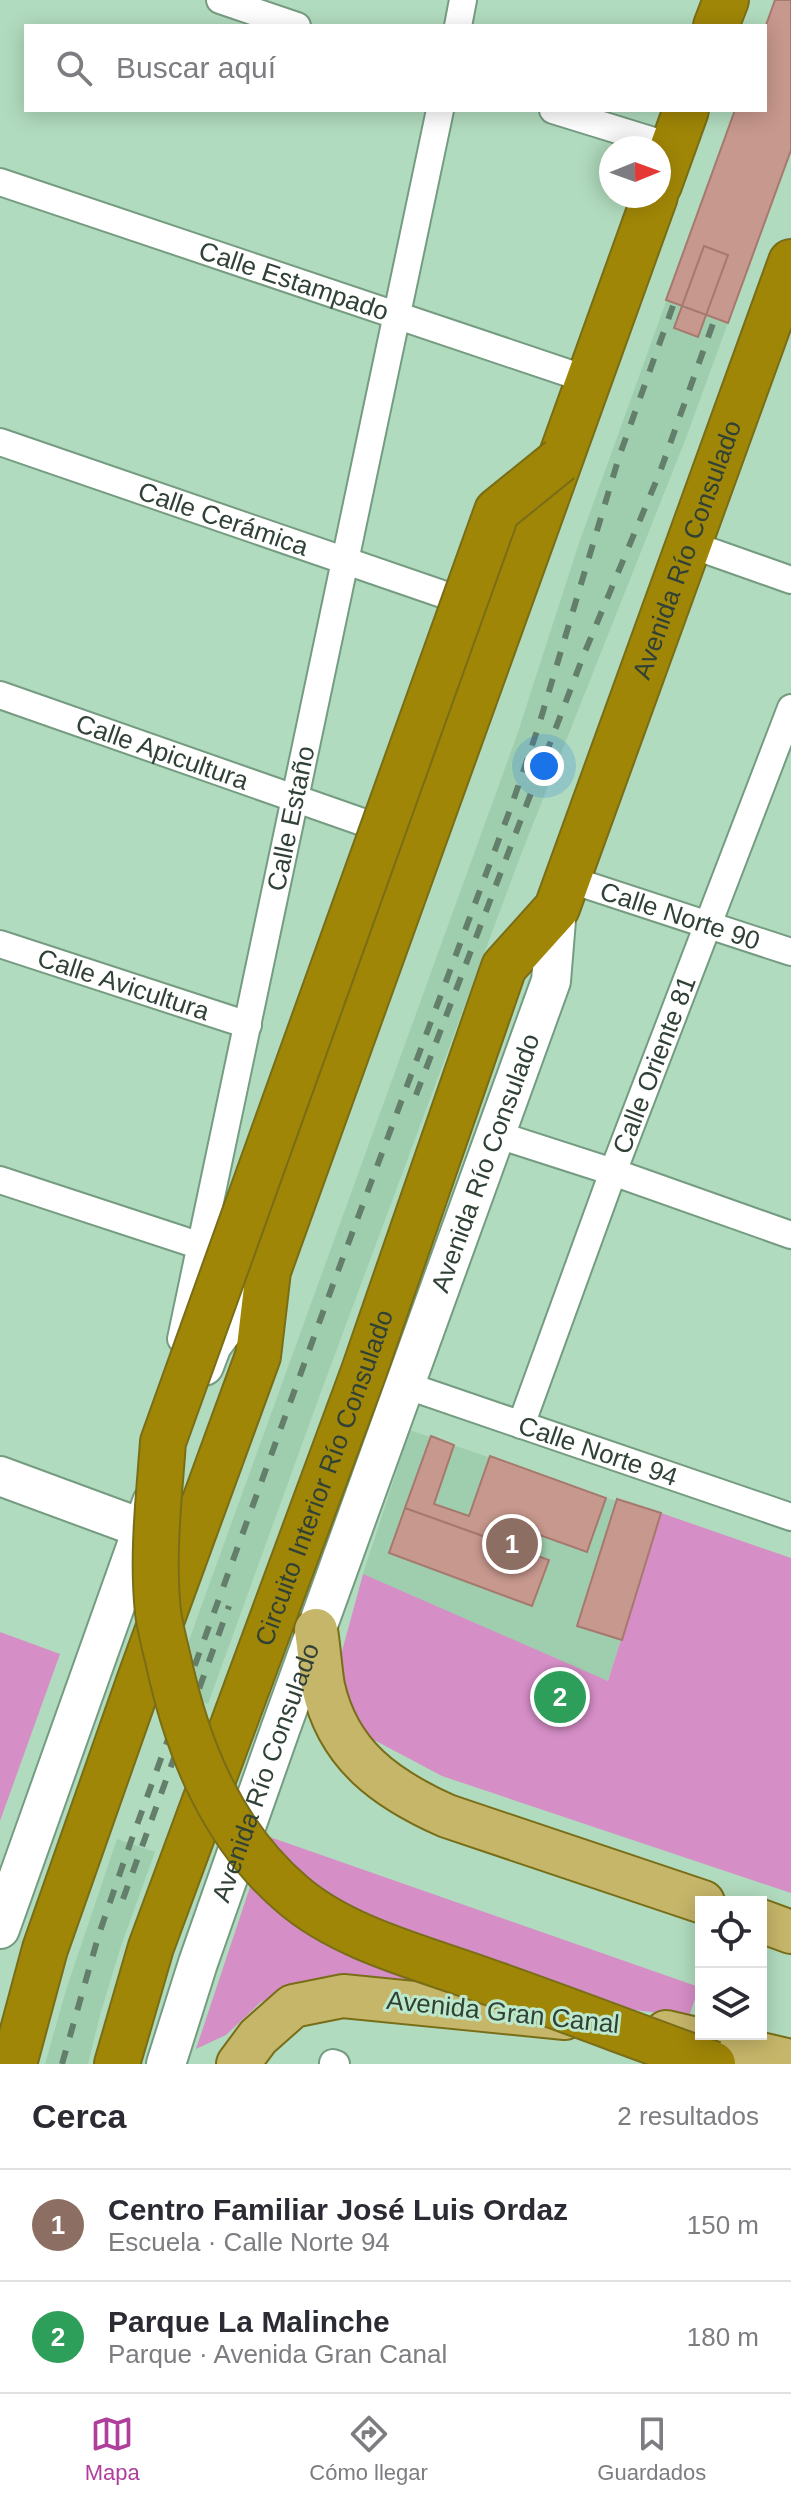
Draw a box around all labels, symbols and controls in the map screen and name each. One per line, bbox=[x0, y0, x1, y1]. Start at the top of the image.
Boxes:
search box bbox=[24, 24, 767, 112]
icon: search bbox=[52, 46, 96, 90]
text: Buscar aquí bbox=[116, 51, 276, 84]
north arrow bbox=[599, 136, 671, 208]
street label: Calle Estampado bbox=[195, 235, 393, 327]
street label: Avenida Río Consulado bbox=[626, 416, 747, 683]
street label: Calle Cerámica bbox=[134, 476, 313, 562]
street label: Calle Apicultura bbox=[72, 708, 253, 796]
street label: Calle Estaño bbox=[261, 743, 321, 894]
your location bbox=[524, 746, 564, 786]
street label: Calle Norte 90 bbox=[596, 876, 764, 956]
street label: Calle Avicultura bbox=[34, 942, 214, 1027]
street label: Calle Oriente 81 bbox=[606, 972, 702, 1158]
street label: Avenida Río Consulado bbox=[425, 1030, 546, 1296]
street label: Circuito Interior Río Consulado bbox=[249, 1306, 399, 1650]
street label: Calle Norte 94 bbox=[514, 1410, 682, 1492]
pin: 1 bbox=[486, 1514, 538, 1574]
street label: Avenida Río Consulado bbox=[206, 1639, 325, 1906]
pin: 2 bbox=[534, 1667, 586, 1727]
map controls bbox=[695, 1896, 767, 2040]
button: locate bbox=[695, 1896, 767, 1968]
button: layers bbox=[695, 1968, 767, 2040]
street label: Avenida Gran Canal bbox=[385, 1985, 621, 2039]
text: Cerca bbox=[32, 2097, 127, 2135]
text: 2 resultados bbox=[617, 2101, 759, 2131]
text: Centro Familiar José Luis Ordaz bbox=[108, 2193, 568, 2226]
text: 1 bbox=[51, 2210, 65, 2240]
text: 150 m bbox=[687, 2210, 759, 2240]
text: Escuela · Calle Norte 94 bbox=[108, 2227, 390, 2257]
text: Parque La Malinche bbox=[108, 2305, 390, 2338]
text: 2 bbox=[51, 2322, 65, 2352]
text: 180 m bbox=[687, 2322, 759, 2352]
text: Parque · Avenida Gran Canal bbox=[108, 2339, 447, 2369]
tab: Mapa bbox=[85, 2412, 140, 2486]
tab: Cómo llegar bbox=[309, 2412, 428, 2486]
tab: Guardados bbox=[597, 2412, 706, 2486]

